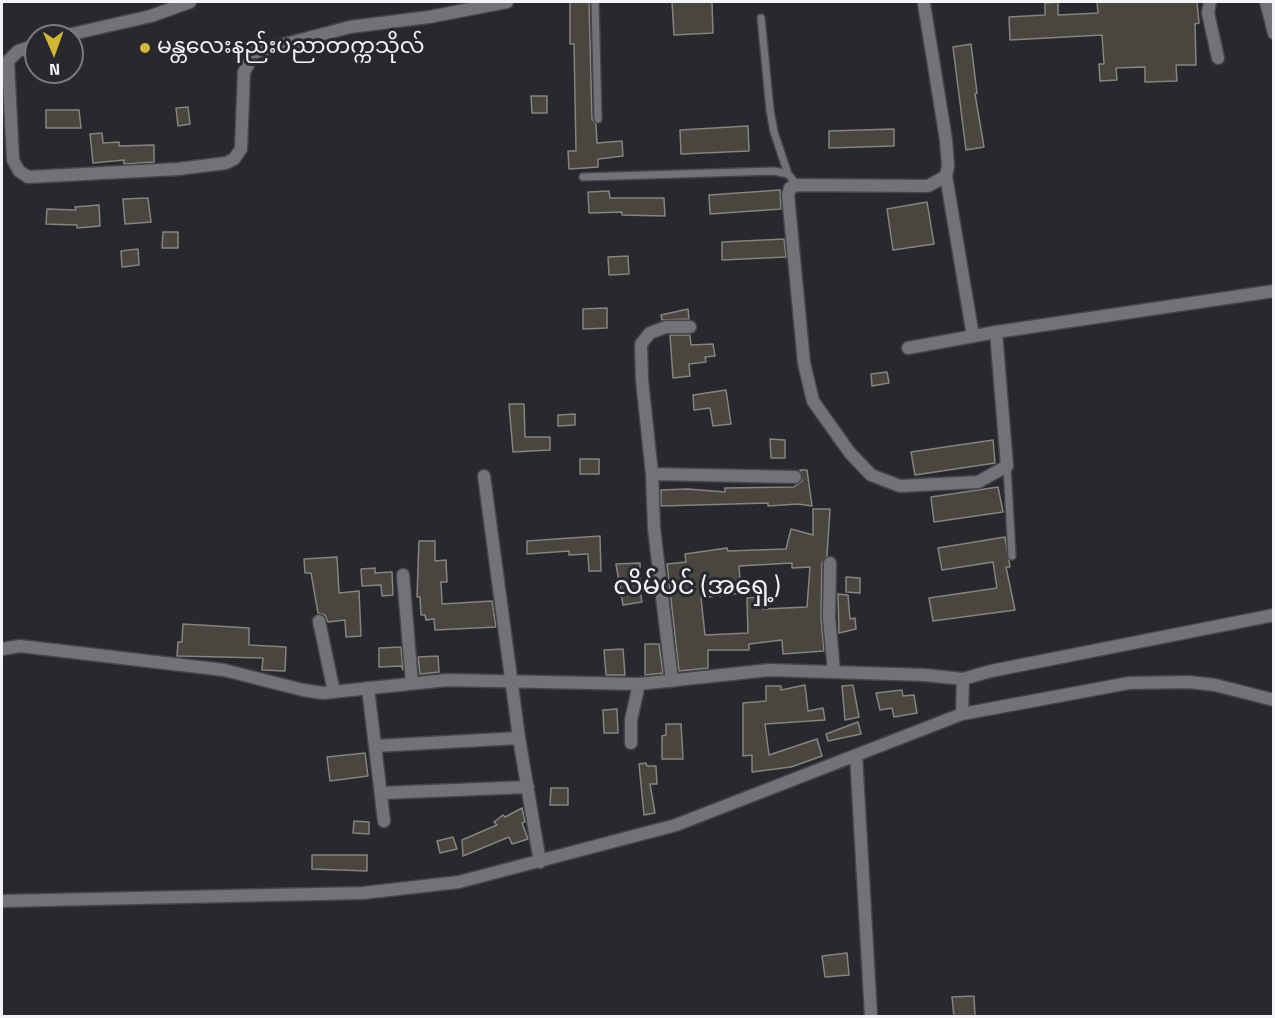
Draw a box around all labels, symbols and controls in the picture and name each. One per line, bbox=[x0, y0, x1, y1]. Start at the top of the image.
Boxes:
north arrow bbox=[24, 24, 84, 84]
place label: မန္တလေးနည်းပညာတက္ကသိုလ် bbox=[157, 35, 425, 61]
marker: မန္တလေးနည်းပညာတက္ကသိုလ် bbox=[138, 41, 152, 55]
text: N bbox=[49, 58, 61, 82]
district label: လိမ်ပင် (အရှေ့) bbox=[613, 572, 781, 604]

